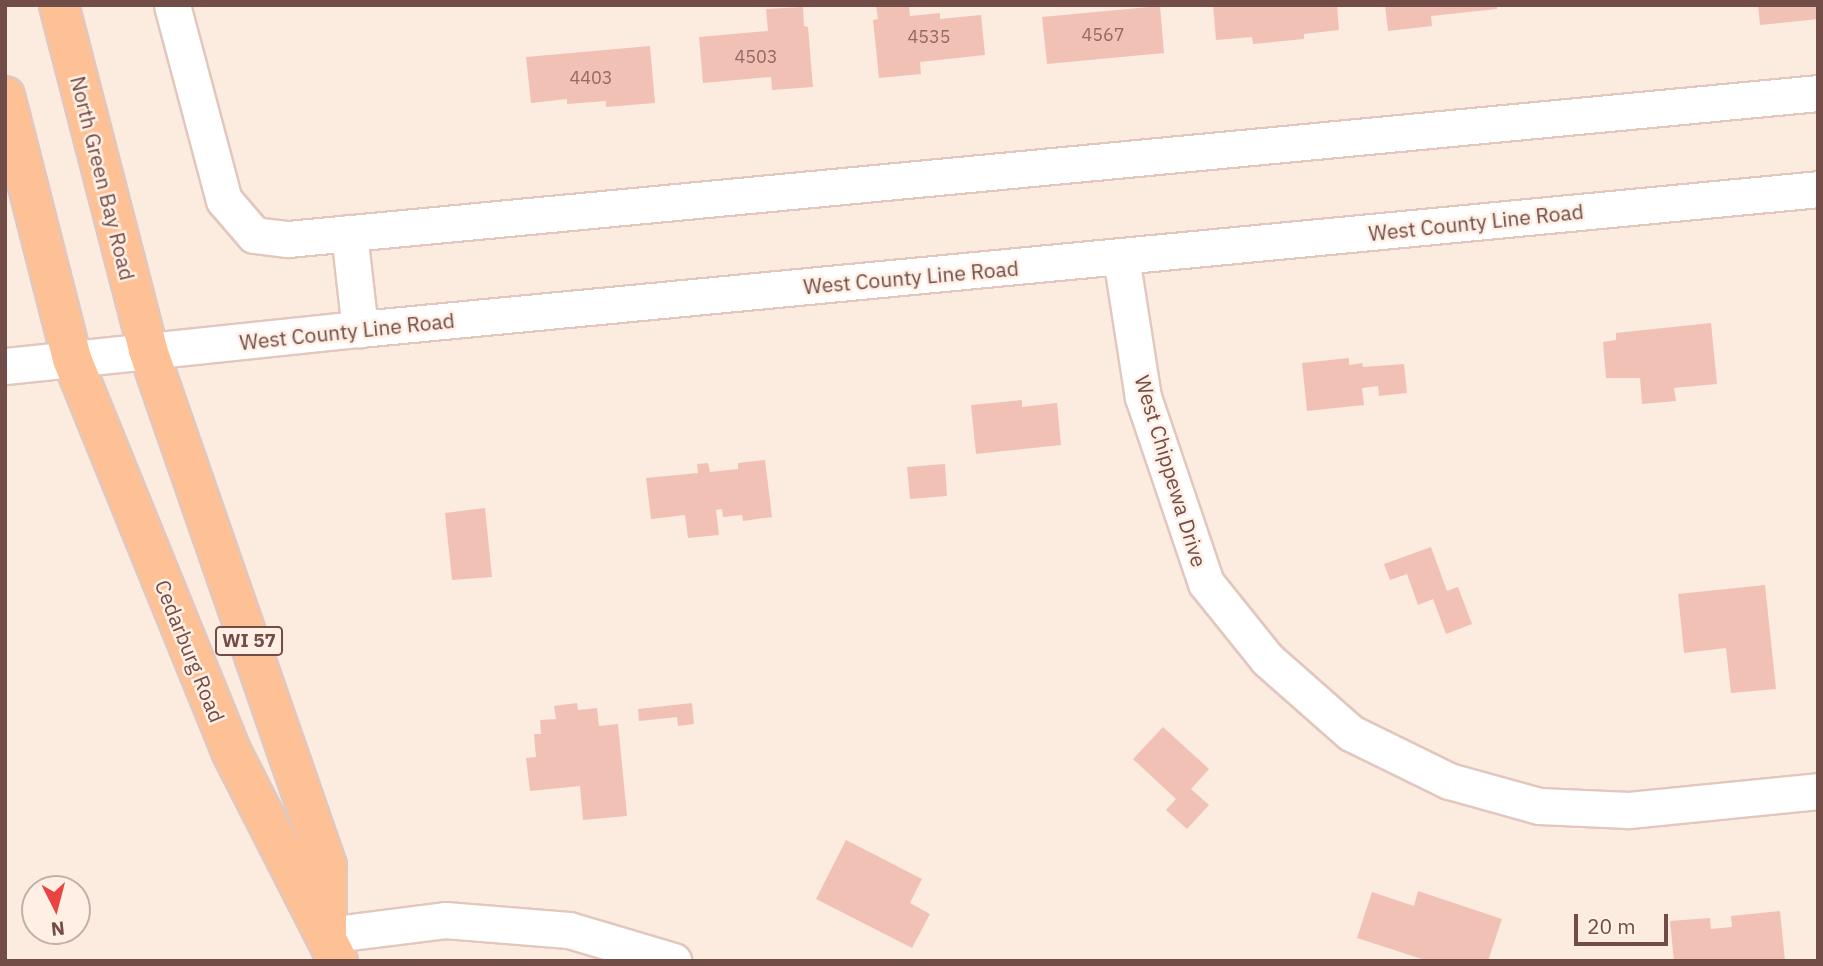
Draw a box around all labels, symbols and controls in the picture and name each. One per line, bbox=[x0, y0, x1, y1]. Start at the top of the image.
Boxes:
house number: 4567 bbox=[1081, 24, 1125, 46]
house number: 4535 bbox=[907, 26, 951, 48]
house number: 4503 bbox=[734, 46, 778, 68]
house number: 4403 bbox=[569, 67, 613, 89]
street label: North Green Bay Road bbox=[65, 73, 141, 283]
street label: West County Line Road bbox=[1367, 198, 1585, 246]
street label: West County Line Road bbox=[802, 255, 1020, 299]
street label: West County Line Road bbox=[238, 307, 456, 355]
street label: West Chippewa Drive bbox=[1130, 372, 1212, 570]
street label: Cedarburg Road bbox=[150, 576, 230, 726]
road number: WI 57 bbox=[214, 626, 284, 656]
north arrow bbox=[21, 875, 91, 945]
scale bar bbox=[1578, 900, 1672, 944]
text: 20 m bbox=[1587, 912, 1636, 940]
text: N bbox=[50, 916, 66, 942]

